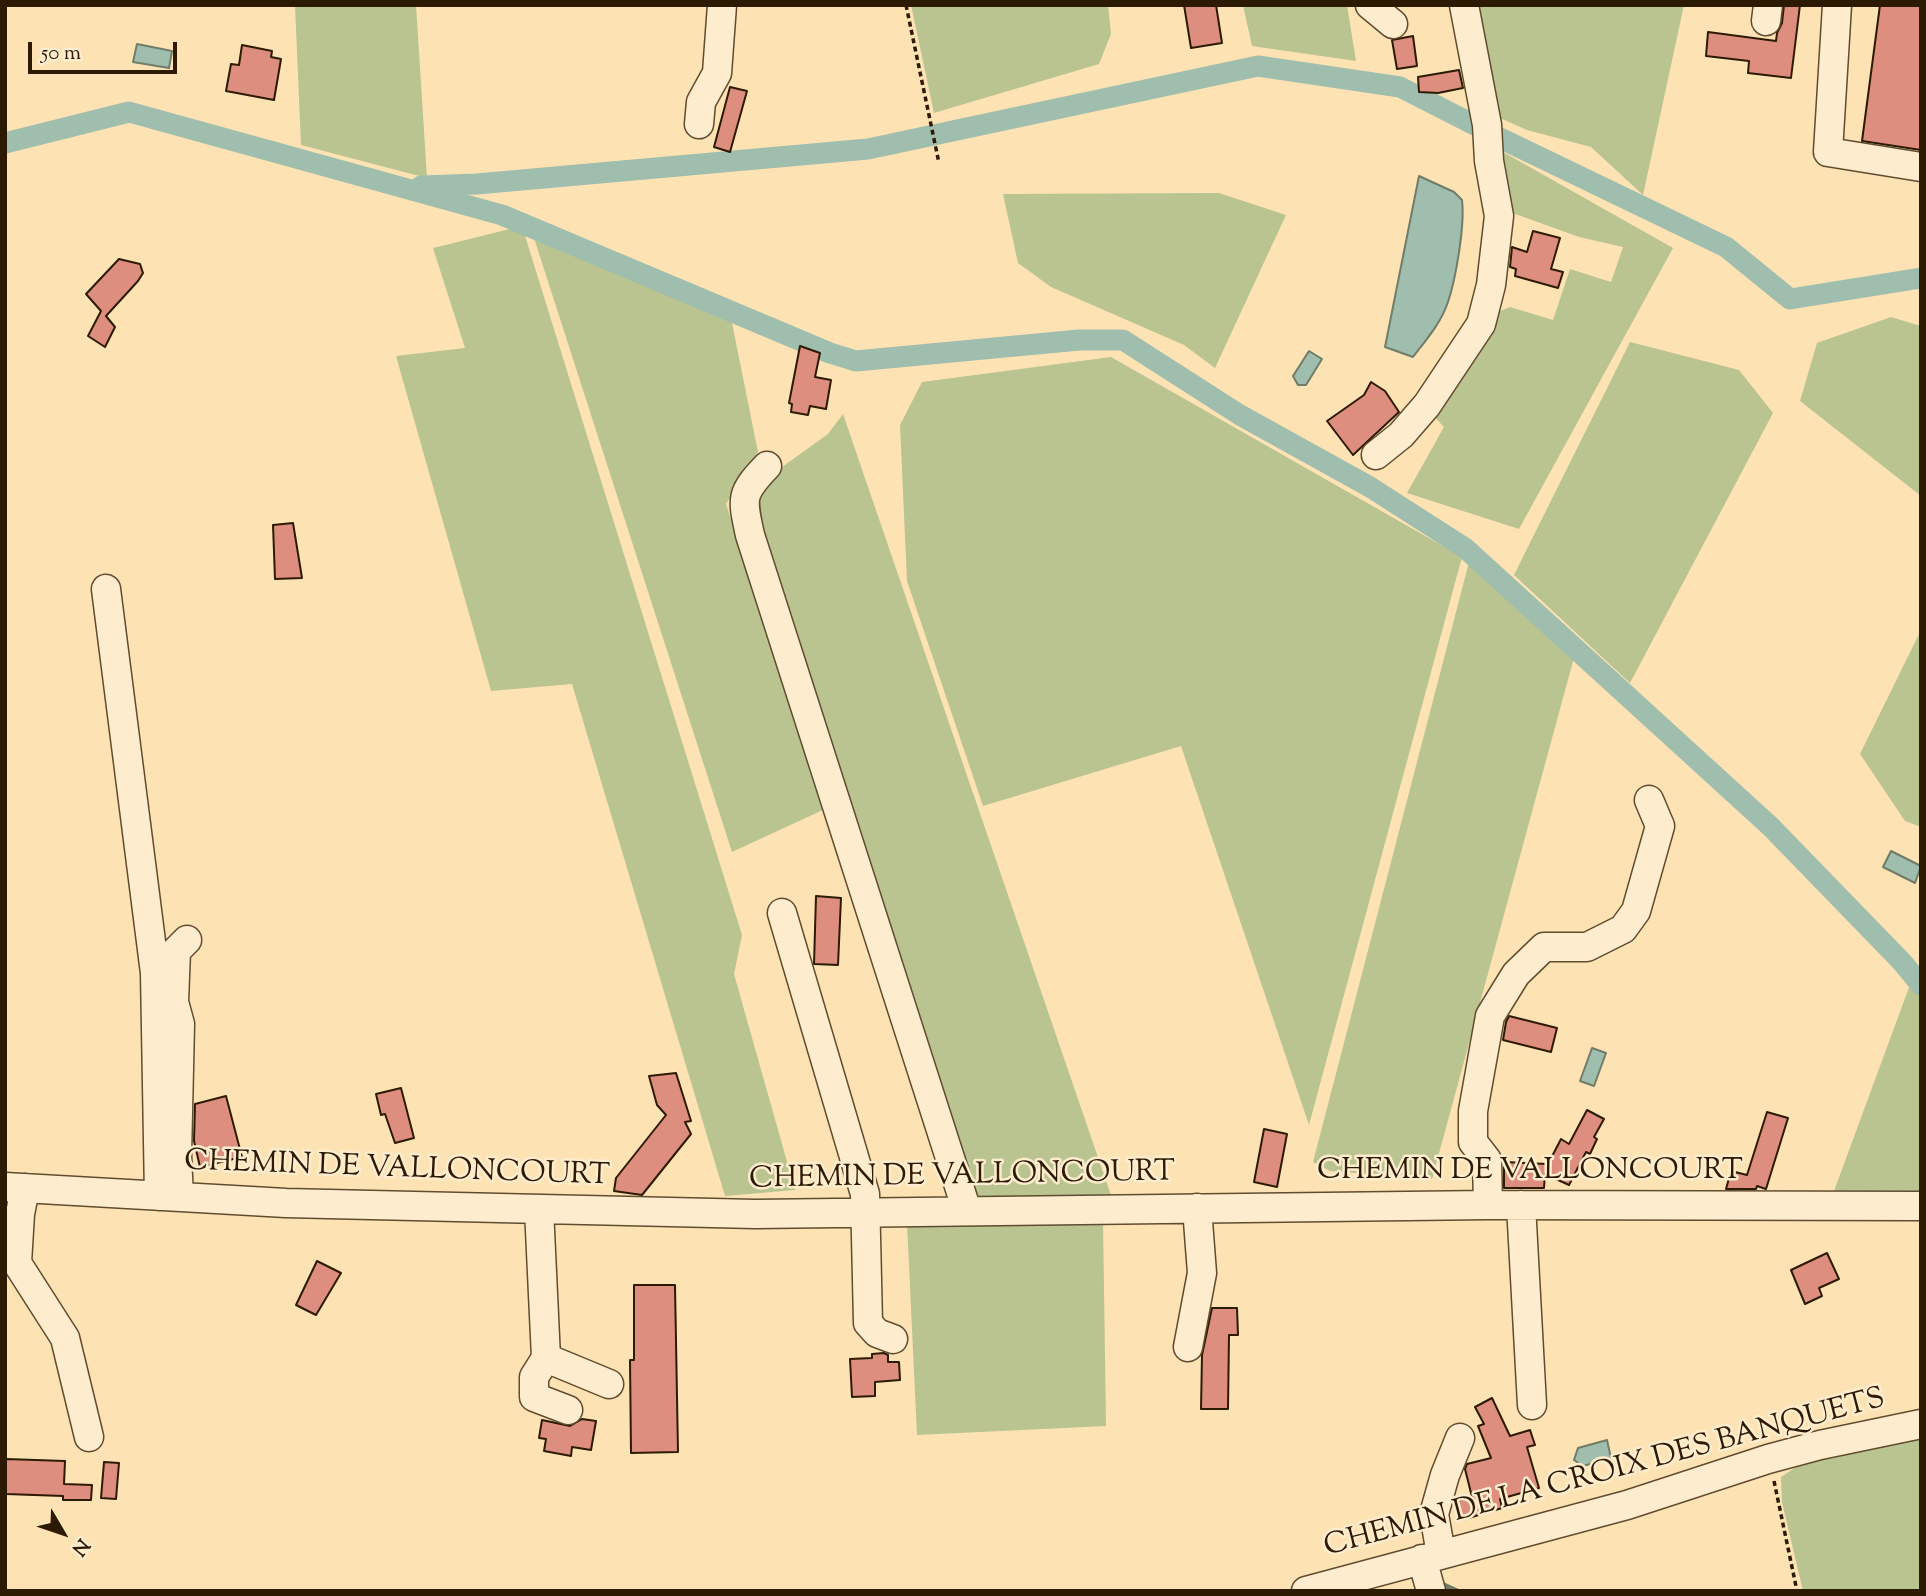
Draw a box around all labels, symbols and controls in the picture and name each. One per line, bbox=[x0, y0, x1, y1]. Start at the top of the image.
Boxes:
scale bar bbox=[32, 28, 180, 72]
text: 50 m bbox=[41, 39, 81, 69]
street label: CHEMIN DE VALLONCOURT bbox=[184, 1146, 610, 1196]
street label: CHEMIN DE VALLONCOURT bbox=[1317, 1155, 1743, 1191]
street label: CHEMIN DE VALLONCOURT bbox=[749, 1156, 1175, 1200]
street label: CHEMIN DE LA CROIX DES BANQUETS bbox=[1321, 1383, 1889, 1567]
north arrow bbox=[28, 1498, 98, 1568]
text: N bbox=[64, 1532, 95, 1561]

